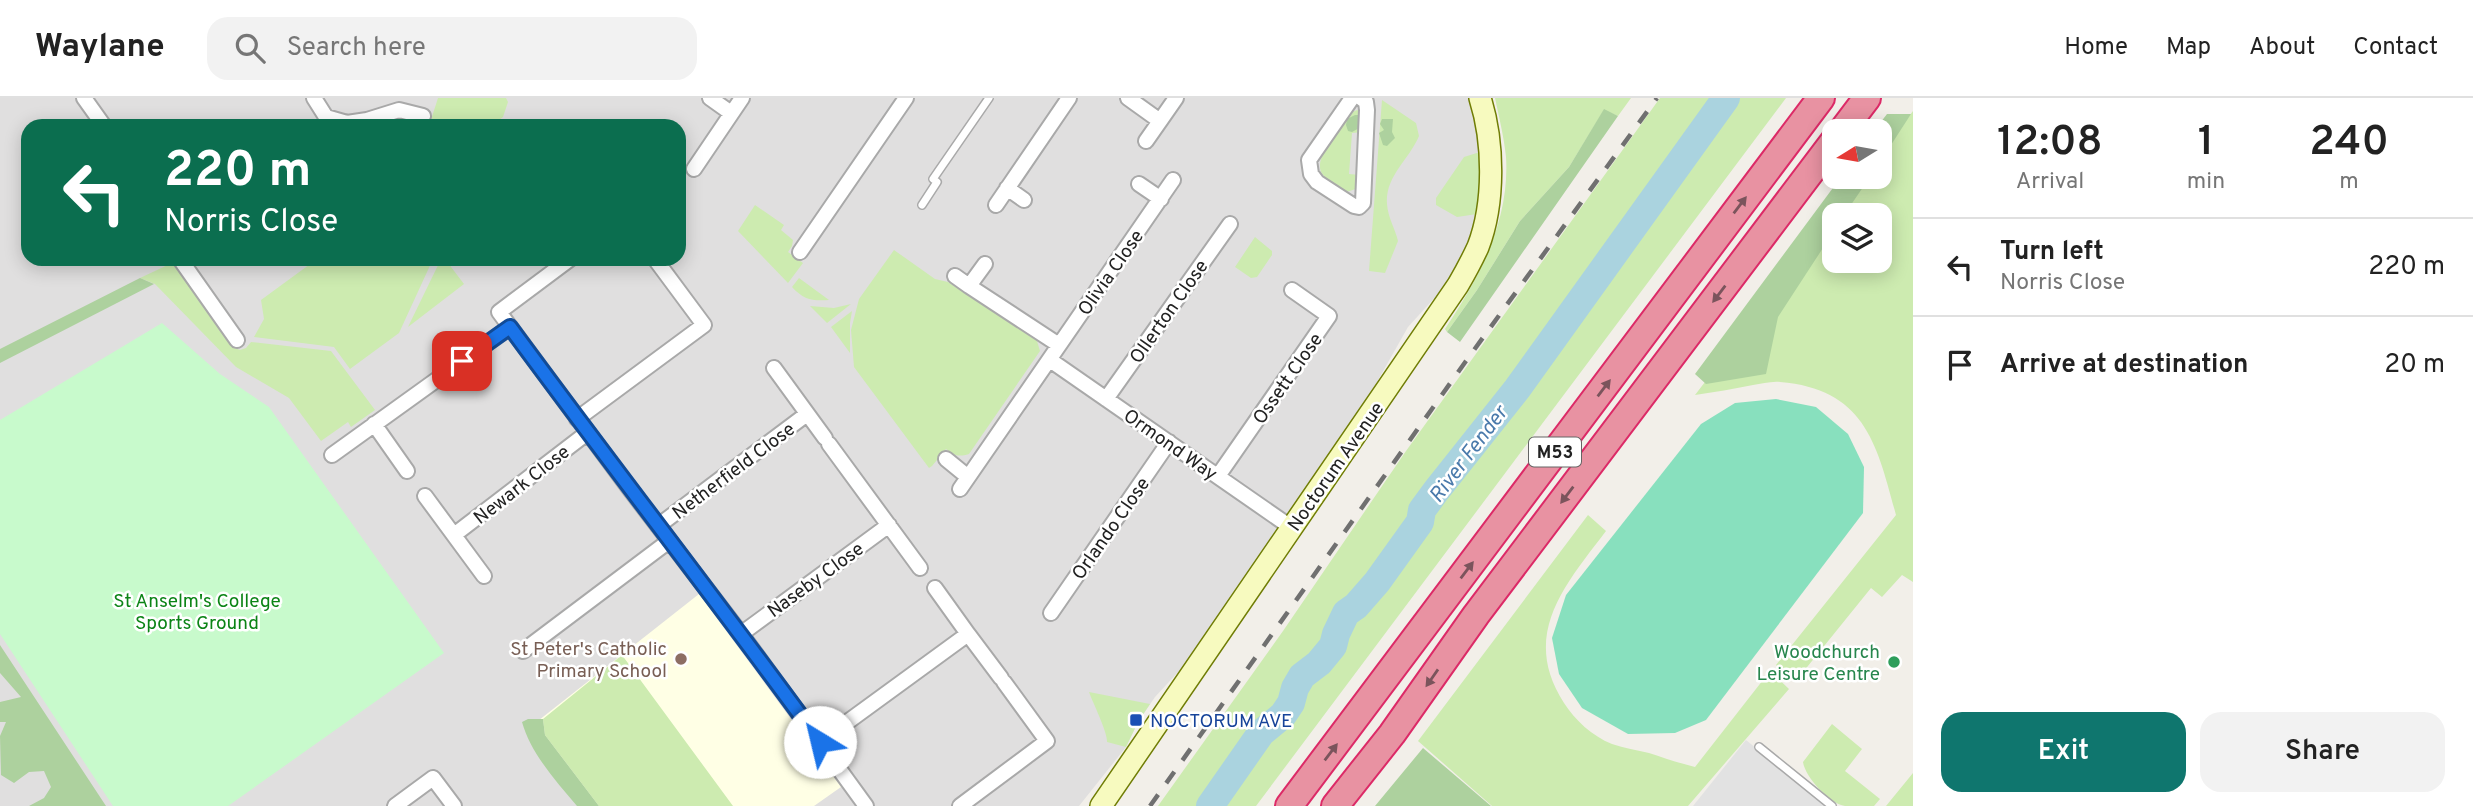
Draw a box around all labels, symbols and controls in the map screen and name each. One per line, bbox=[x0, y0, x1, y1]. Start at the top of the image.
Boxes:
search box bbox=[207, 17, 697, 80]
text: Waylane bbox=[35, 27, 165, 69]
icon: search bbox=[231, 29, 269, 67]
text: Search here bbox=[287, 32, 426, 65]
text: Home bbox=[2064, 33, 2128, 63]
text: Map bbox=[2166, 33, 2211, 63]
text: About bbox=[2249, 33, 2315, 63]
text: Contact bbox=[2353, 33, 2438, 63]
text: 12:08 bbox=[1997, 117, 2103, 170]
text: 1 bbox=[2198, 117, 2214, 170]
text: 240 bbox=[2309, 117, 2389, 170]
north arrow bbox=[1822, 119, 1892, 189]
map controls bbox=[1822, 119, 1892, 273]
text: 220 m bbox=[164, 142, 311, 204]
icon: left bbox=[49, 147, 140, 238]
text: Arrival bbox=[2016, 168, 2084, 197]
text: min bbox=[2187, 168, 2225, 197]
text: m bbox=[2339, 168, 2359, 197]
one-way arrow bbox=[1733, 196, 1747, 215]
text: Norris Close bbox=[164, 203, 338, 243]
button: layers bbox=[1822, 203, 1892, 273]
street label: Olivia Close bbox=[1073, 226, 1150, 321]
text: Turn left bbox=[2000, 236, 2104, 269]
icon: left bbox=[1941, 248, 1979, 286]
text: 220 m bbox=[2368, 251, 2445, 284]
street label: Ollerton Close bbox=[1125, 256, 1214, 369]
text: Norris Close bbox=[2000, 269, 2125, 298]
one-way arrow bbox=[1712, 284, 1726, 303]
street label: Ossett Close bbox=[1248, 329, 1329, 430]
pin bbox=[432, 331, 492, 391]
icon: arrive bbox=[443, 342, 481, 380]
icon: arrive bbox=[1941, 346, 1979, 384]
text: Arrive at destination bbox=[2000, 349, 2248, 382]
text: 20 m bbox=[2384, 349, 2445, 382]
one-way arrow bbox=[1596, 379, 1611, 397]
street label: Noctorum Avenue bbox=[1283, 398, 1390, 537]
water label: River Fender bbox=[1424, 399, 1516, 509]
street label: Ormond Way bbox=[1118, 404, 1222, 487]
street label: Netherfield Close bbox=[668, 418, 800, 526]
road number: M53 bbox=[1529, 438, 1581, 466]
street label: Newark Close bbox=[469, 441, 575, 531]
street label: Orlando Close bbox=[1067, 473, 1156, 585]
one-way arrow bbox=[1560, 485, 1575, 503]
street label: Naseby Close bbox=[763, 538, 869, 624]
one-way arrow bbox=[1460, 561, 1474, 579]
park label: St Anselm's College Sports Ground bbox=[113, 590, 281, 636]
place label: St Peter's Catholic Primary School bbox=[510, 638, 667, 684]
place label: Woodchurch Leisure Centre bbox=[1756, 641, 1880, 687]
marker: St Peter's Catholic Primary School bbox=[673, 651, 689, 667]
marker: Woodchurch Leisure Centre bbox=[1886, 654, 1902, 670]
one-way arrow bbox=[1425, 669, 1439, 687]
position arrow bbox=[783, 705, 857, 779]
place label: NOCTORUM AVE bbox=[1150, 710, 1292, 734]
marker: NOCTORUM AVE bbox=[1128, 712, 1144, 728]
button: Exit bbox=[1941, 712, 2186, 792]
button: Share bbox=[2200, 712, 2445, 792]
one-way arrow bbox=[1324, 743, 1338, 761]

